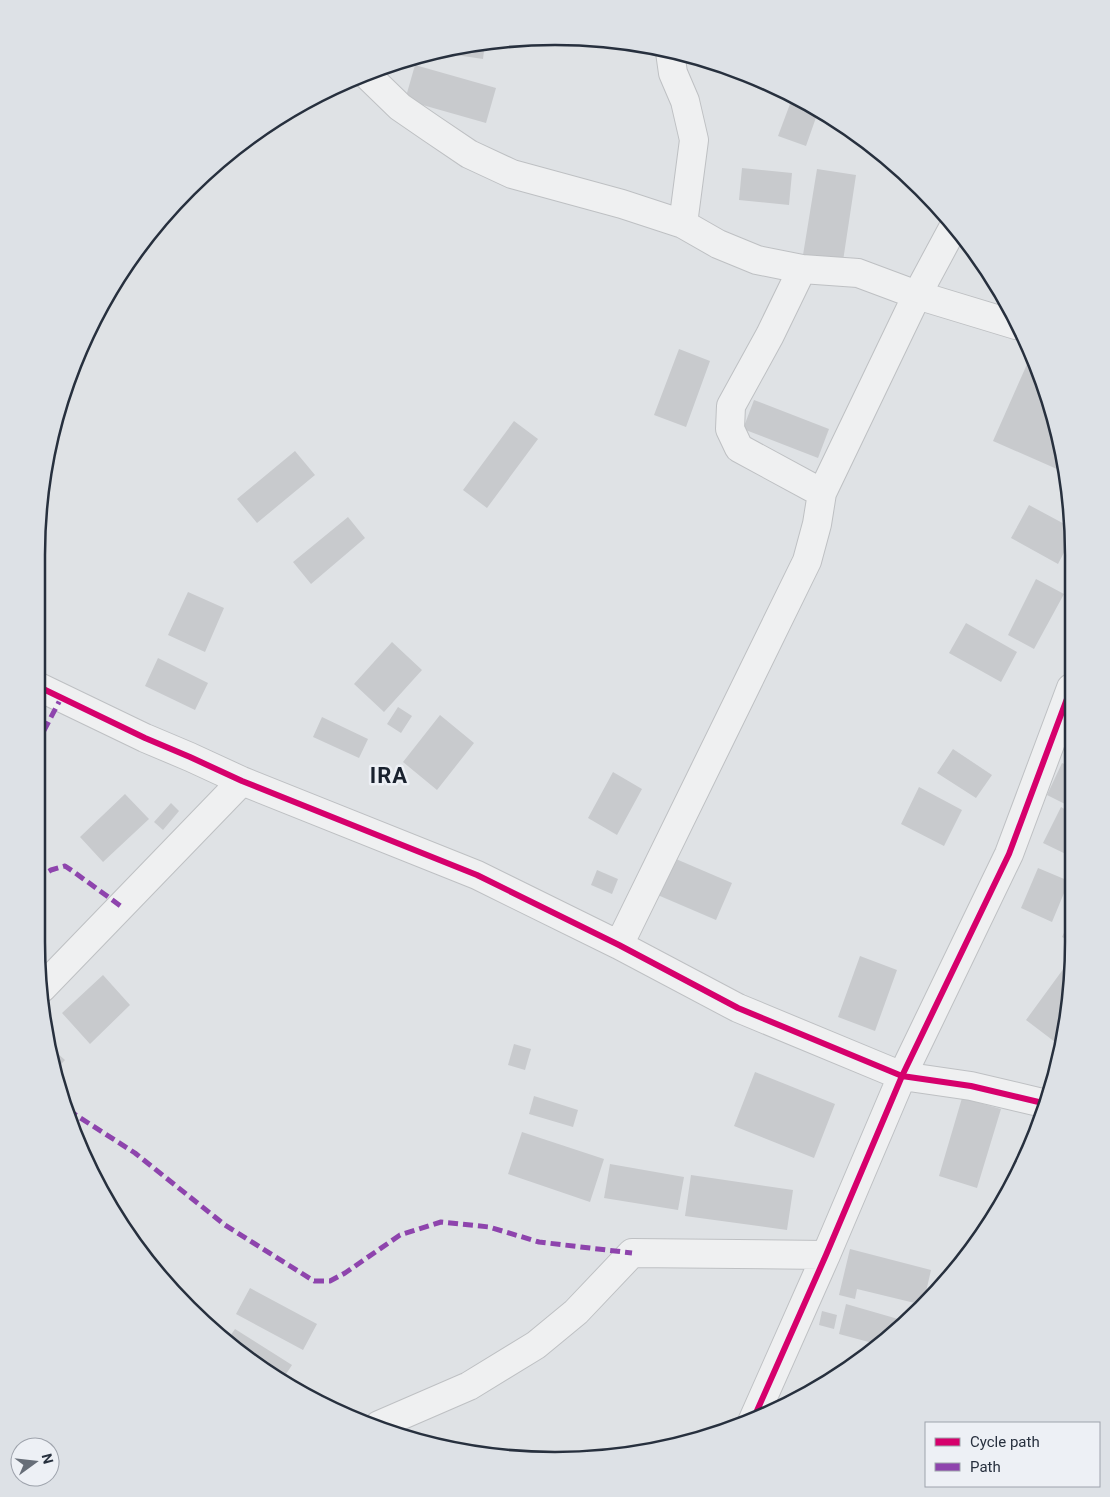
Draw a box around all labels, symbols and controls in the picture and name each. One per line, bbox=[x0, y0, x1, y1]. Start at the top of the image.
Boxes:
district label: IRA bbox=[370, 763, 408, 788]
legend bbox=[925, 1422, 1100, 1487]
text: Cycle path bbox=[970, 1433, 1040, 1451]
north arrow bbox=[10, 1437, 60, 1487]
text: N bbox=[39, 1452, 57, 1465]
text: Path bbox=[970, 1458, 1001, 1476]

